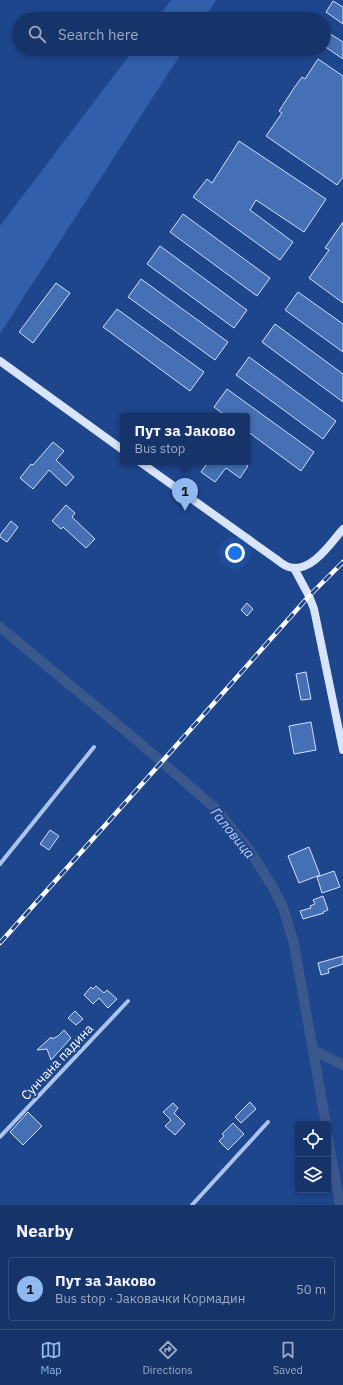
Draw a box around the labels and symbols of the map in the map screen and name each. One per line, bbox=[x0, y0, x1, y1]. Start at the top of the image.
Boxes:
pin: 1 bbox=[172, 478, 198, 511]
your location bbox=[225, 543, 245, 563]
water label: Галовица bbox=[207, 804, 259, 862]
street label: Сунчана падина bbox=[17, 1020, 97, 1104]

